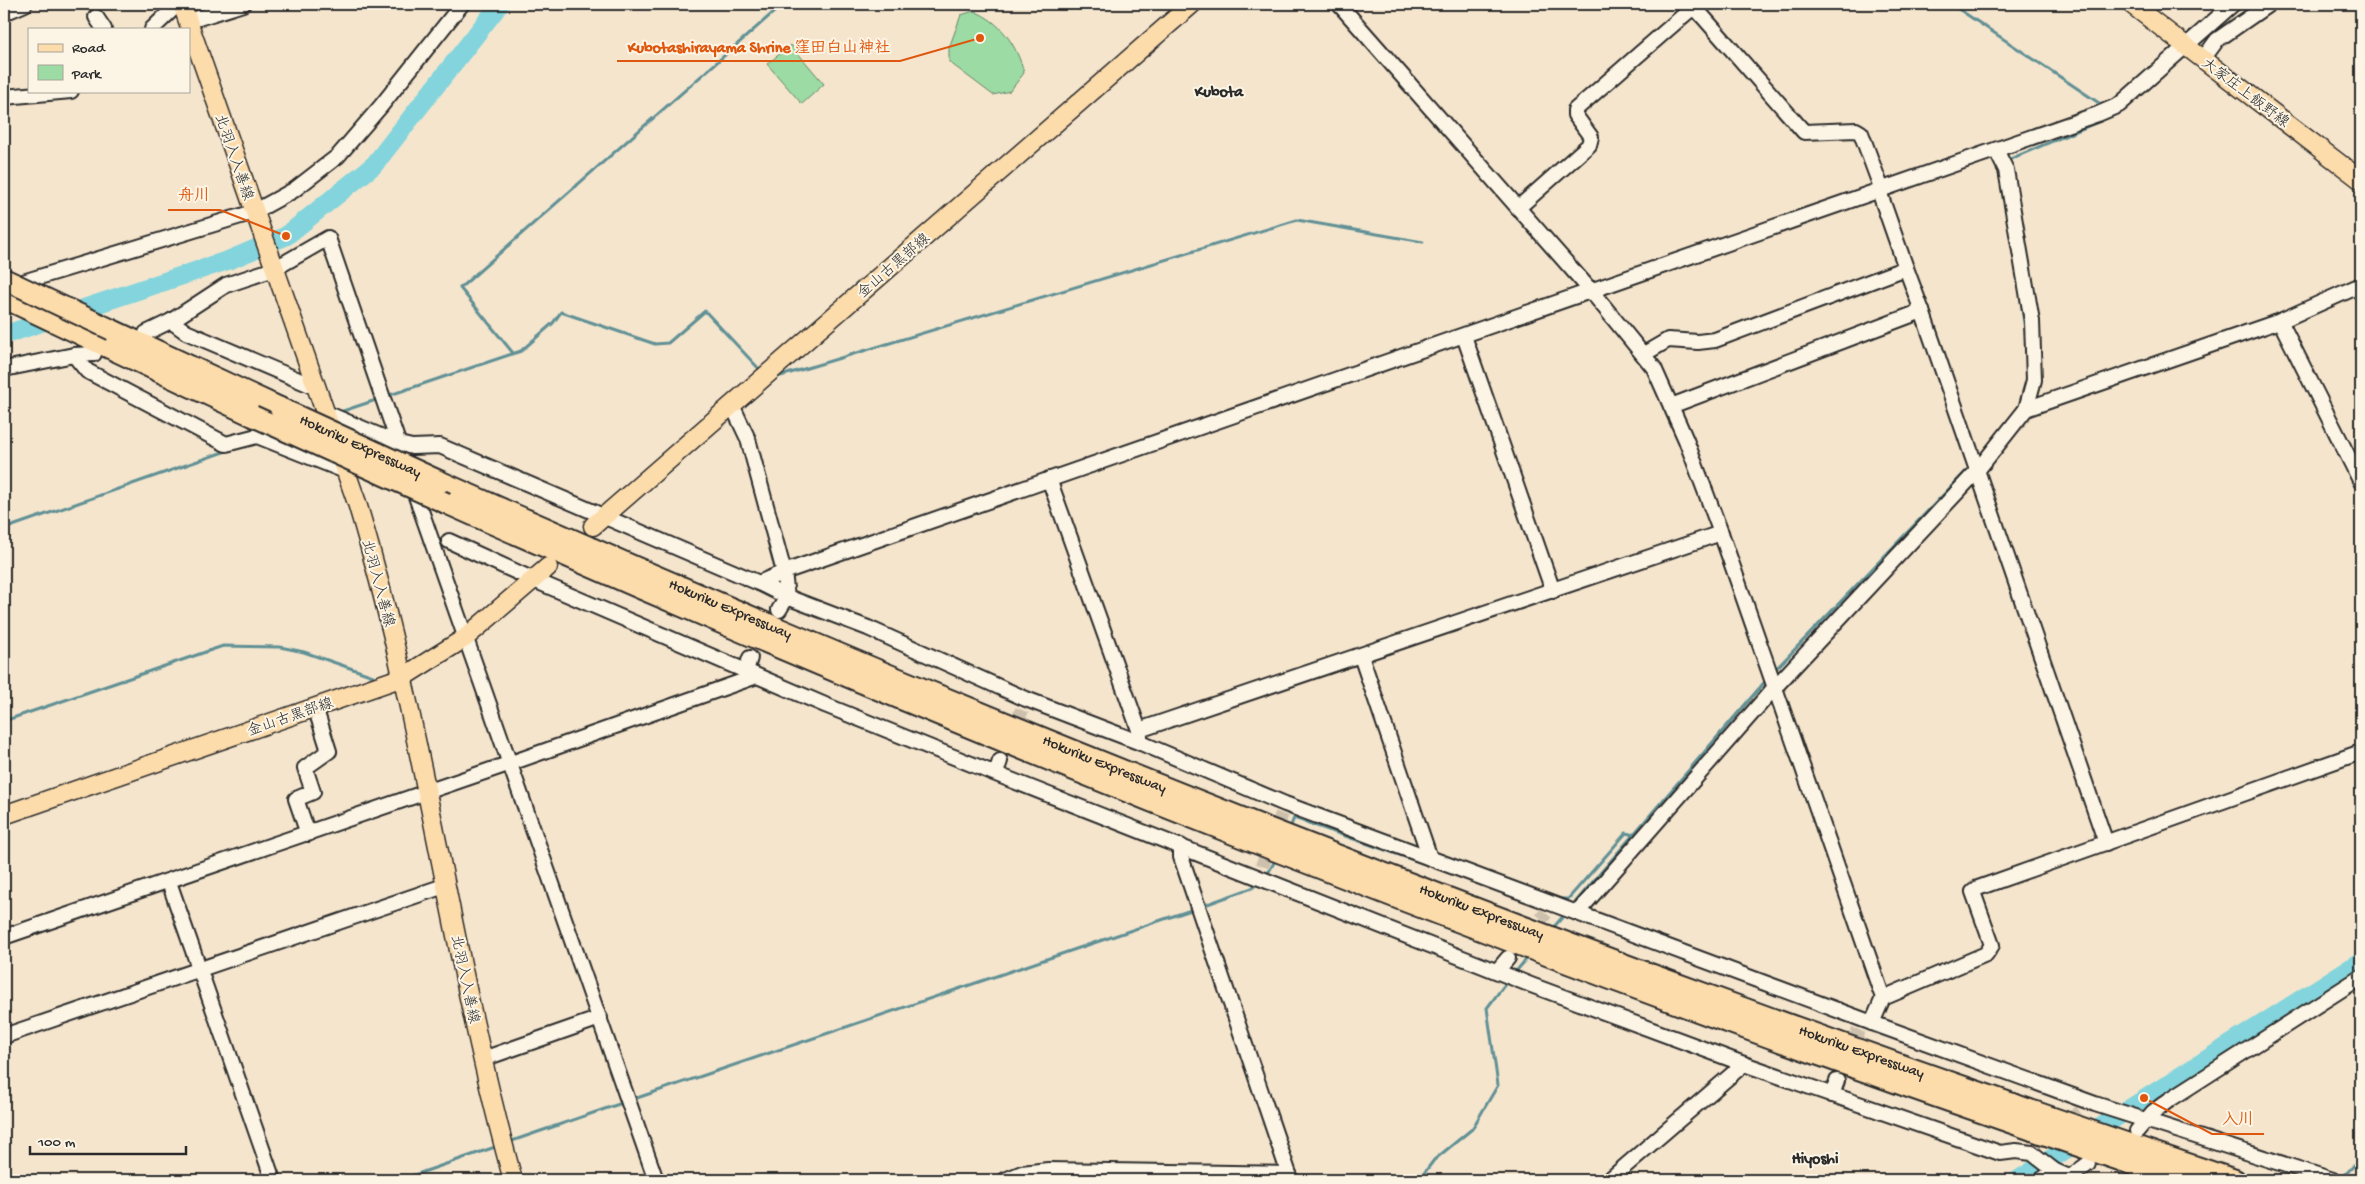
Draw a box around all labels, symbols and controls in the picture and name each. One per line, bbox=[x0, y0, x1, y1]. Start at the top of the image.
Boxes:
legend bbox=[28, 28, 190, 92]
callout: Kubotashirayama Shrine 窪田白山神社 bbox=[617, 30, 900, 61]
text: Kubotashirayama Shrine 窪田白山神社 bbox=[627, 38, 890, 59]
text: Road bbox=[72, 40, 106, 58]
street label: 大家庄上飯野線 bbox=[2197, 54, 2293, 132]
text: Park bbox=[71, 66, 102, 84]
district label: Kubota bbox=[1194, 84, 1244, 103]
street label: 北羽入入善線 bbox=[210, 112, 257, 203]
callout: 舟川 bbox=[168, 179, 220, 210]
text: 舟川 bbox=[178, 186, 210, 207]
street label: 金山古黒部線 bbox=[854, 229, 934, 303]
street label: Hokuriku Expressway bbox=[296, 411, 424, 483]
street label: 北羽入入善線 bbox=[357, 537, 398, 629]
street label: Hokuriku Expressway bbox=[666, 576, 795, 644]
street label: 金山古黒部線 bbox=[245, 694, 336, 741]
street label: Hokuriku Expressway bbox=[1039, 732, 1169, 798]
street label: Hokuriku Expressway bbox=[1416, 881, 1547, 945]
street label: 北羽入入善線 bbox=[446, 933, 483, 1025]
street label: Hokuriku Expressway bbox=[1796, 1022, 1927, 1084]
callout: 入川 bbox=[2212, 1103, 2264, 1134]
text: 入川 bbox=[2222, 1111, 2254, 1131]
scale bar bbox=[30, 1124, 186, 1156]
text: 100 m bbox=[37, 1134, 76, 1152]
district label: Hiyoshi bbox=[1792, 1151, 1839, 1170]

